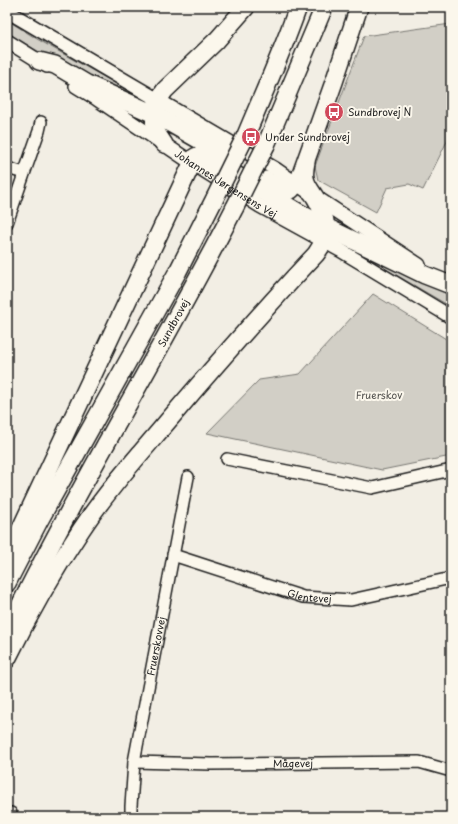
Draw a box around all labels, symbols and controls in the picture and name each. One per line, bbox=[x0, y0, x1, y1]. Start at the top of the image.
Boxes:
bus stop icon: Sundbrovej N bbox=[323, 101, 345, 123]
place label: Sundbrovej N bbox=[348, 104, 412, 119]
bus stop icon: Under Sundbrovej bbox=[240, 126, 262, 148]
place label: Under Sundbrovej bbox=[265, 129, 350, 144]
street label: Johannes Jørgensens Vej bbox=[172, 145, 280, 221]
street label: Sundbrovej bbox=[153, 296, 192, 349]
park label: Fruerskov bbox=[356, 387, 402, 402]
street label: Glentevej bbox=[286, 584, 332, 606]
street label: Fruerskovvej bbox=[143, 615, 168, 677]
street label: Mågevej bbox=[273, 755, 313, 770]

